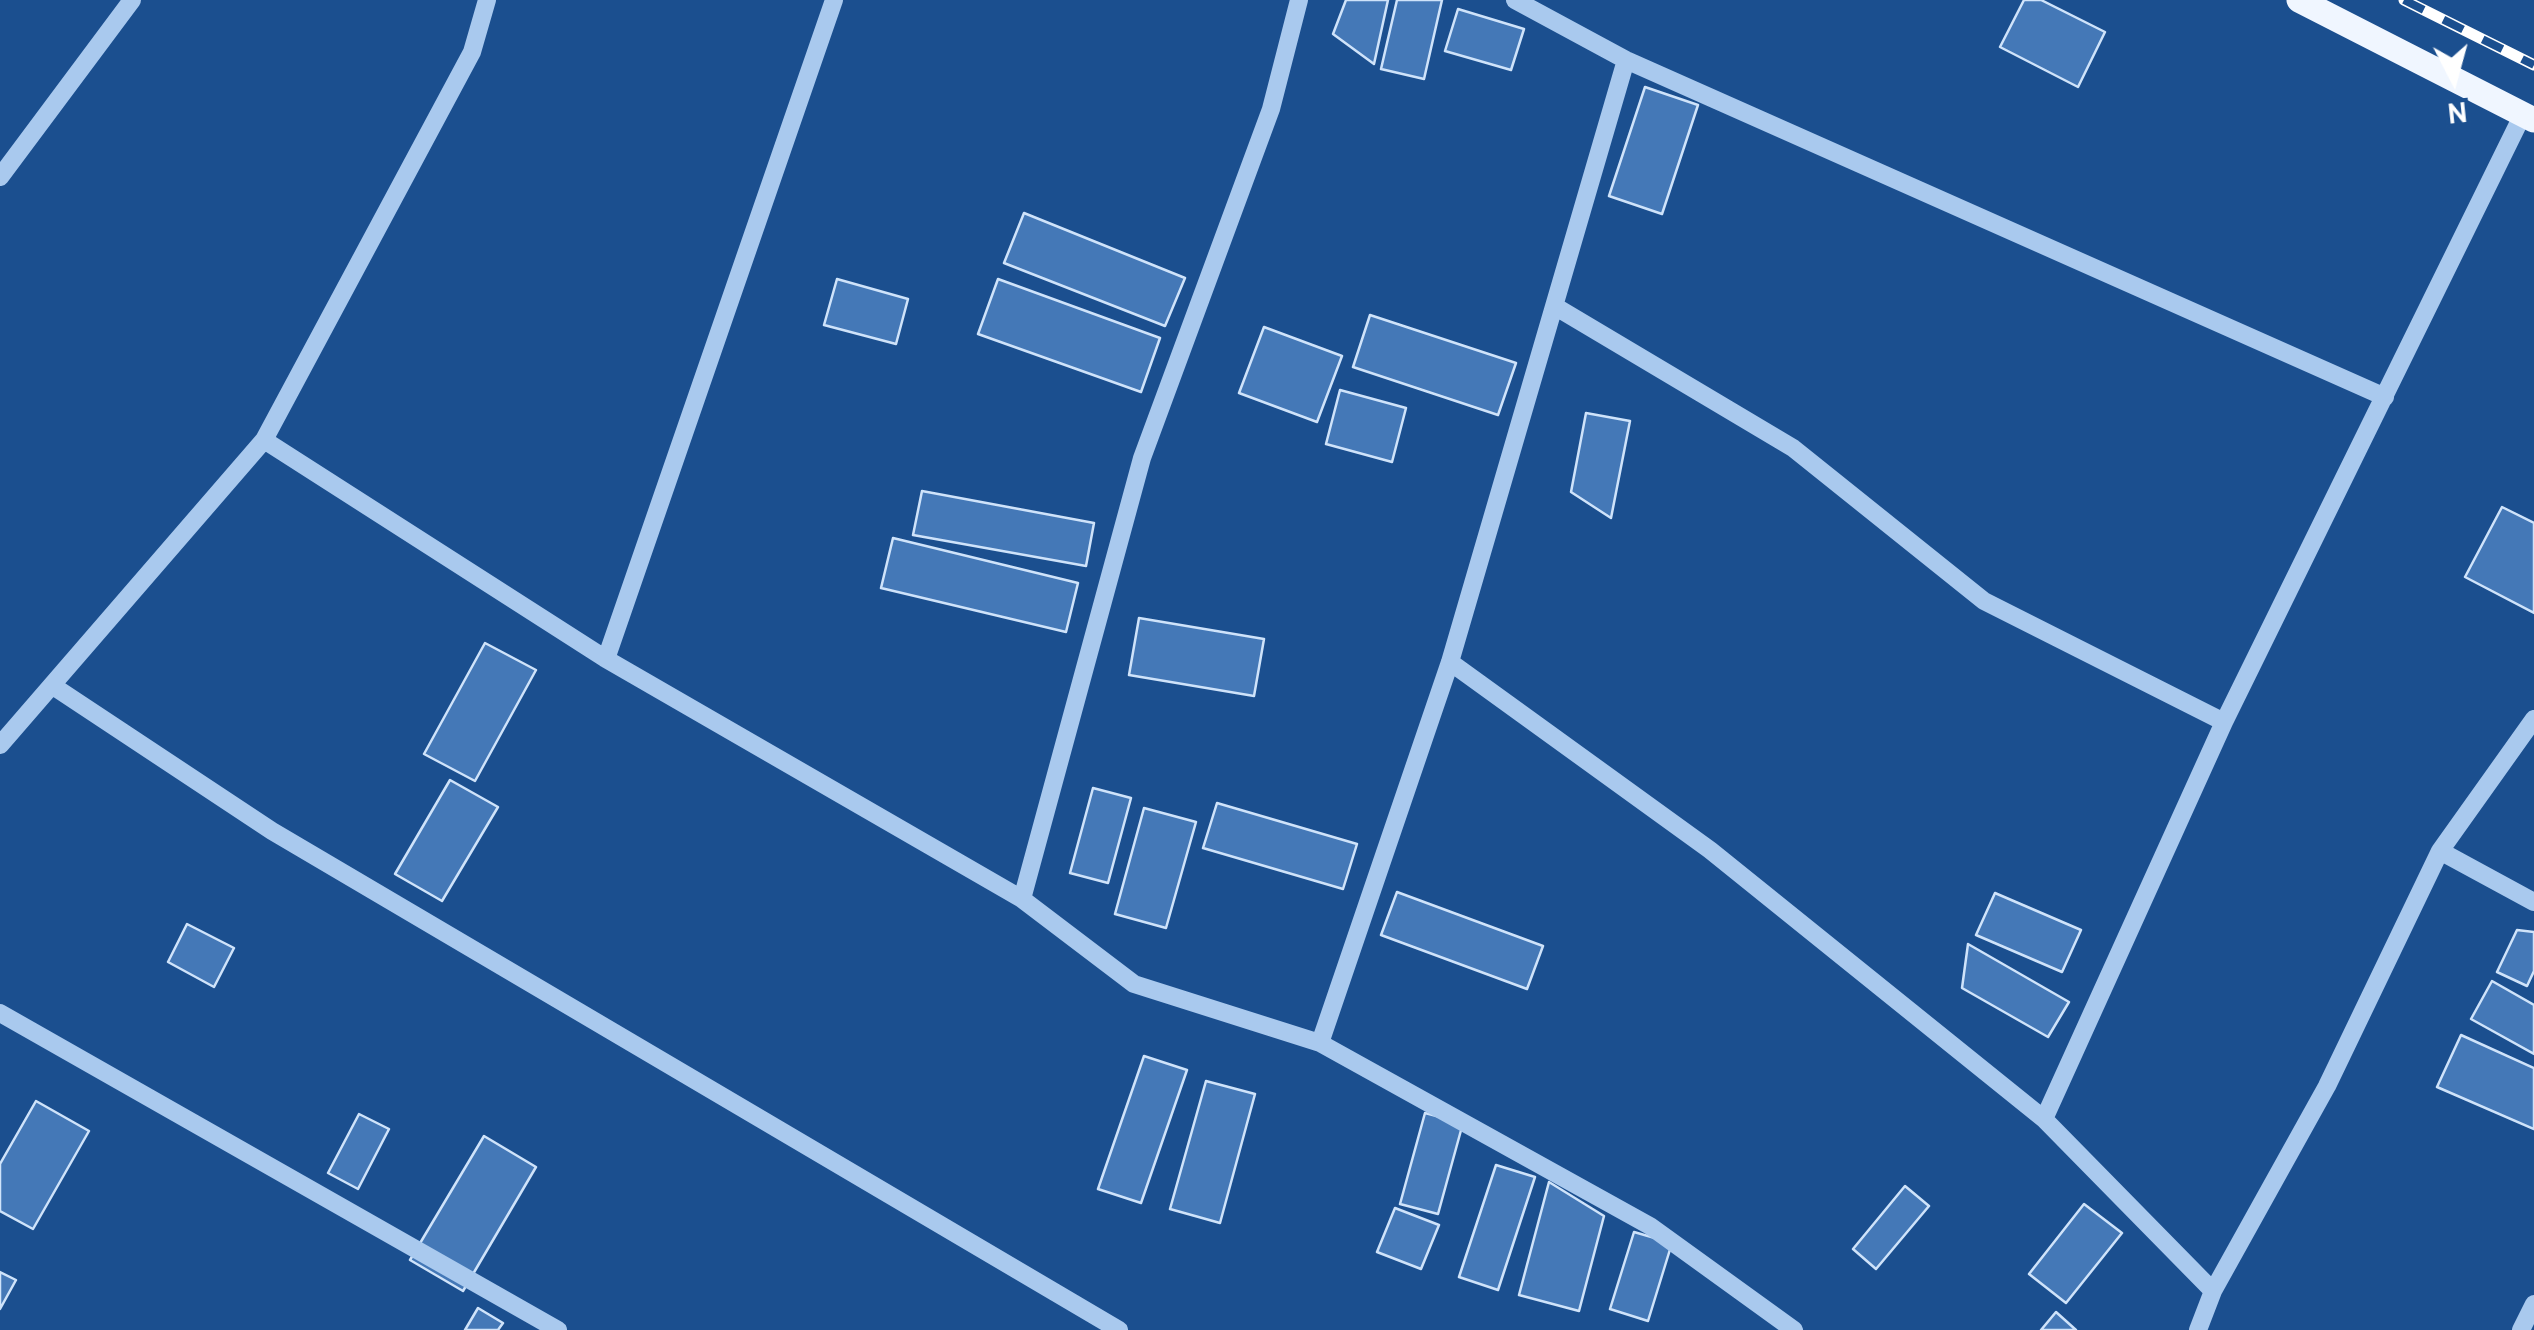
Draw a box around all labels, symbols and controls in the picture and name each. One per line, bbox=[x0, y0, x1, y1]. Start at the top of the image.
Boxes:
north arrow bbox=[2404, 30, 2504, 130]
text: N bbox=[2445, 91, 2469, 129]

